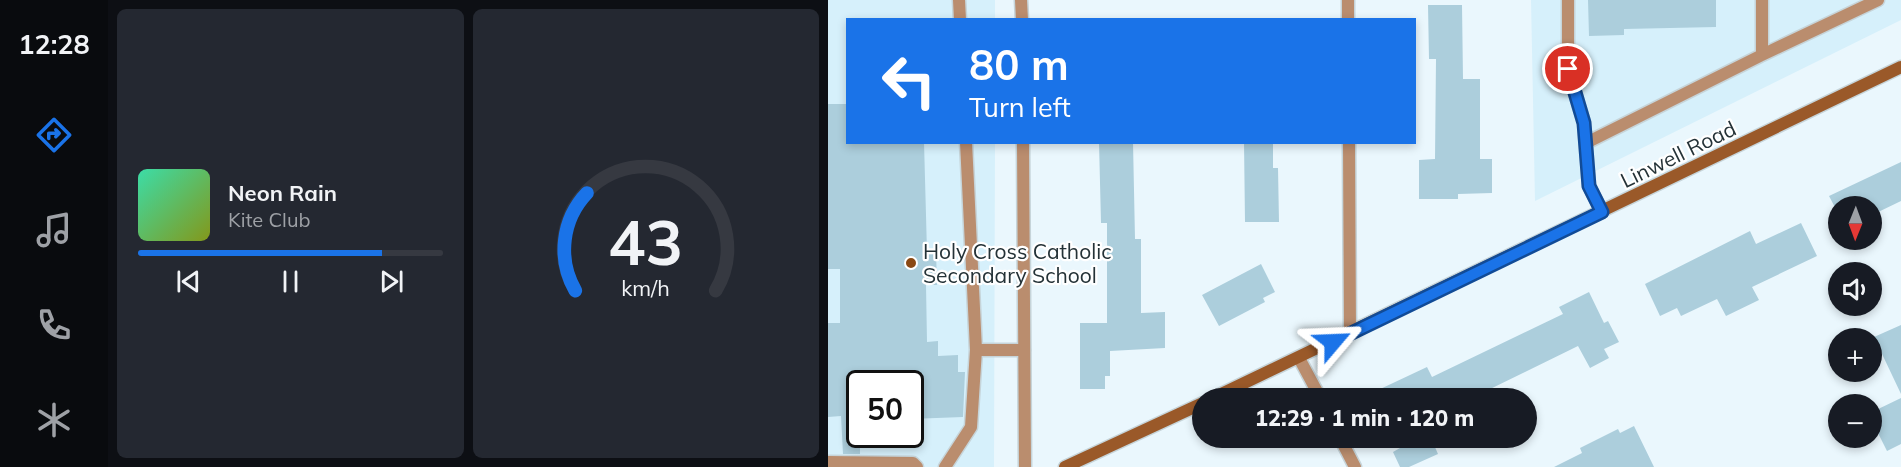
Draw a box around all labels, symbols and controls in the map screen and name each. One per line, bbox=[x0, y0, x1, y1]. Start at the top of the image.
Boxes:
text: 12:28 bbox=[18, 27, 90, 61]
text: 80 m bbox=[969, 38, 1069, 91]
icon: left bbox=[870, 42, 948, 120]
pin bbox=[1542, 43, 1593, 94]
icon: arrive bbox=[1551, 52, 1584, 85]
text: Turn left bbox=[969, 90, 1071, 124]
icon: directions bbox=[33, 114, 75, 156]
street label: Linwell Road bbox=[1616, 115, 1740, 193]
text: Neon Rain bbox=[228, 179, 337, 207]
north arrow bbox=[1828, 196, 1882, 250]
map controls bbox=[1828, 196, 1882, 448]
text: 43 bbox=[608, 202, 683, 281]
text: Kite Club bbox=[228, 207, 310, 232]
icon: music bbox=[33, 209, 75, 251]
place label: Holy Cross Catholic Secondary School bbox=[923, 238, 1112, 288]
marker: Holy Cross Catholic Secondary School bbox=[904, 256, 918, 270]
button: sound bbox=[1828, 262, 1882, 316]
icon: previous bbox=[172, 265, 205, 298]
icon: pause bbox=[274, 265, 307, 298]
icon: next bbox=[375, 265, 408, 298]
text: km/h bbox=[621, 274, 670, 301]
icon: phone bbox=[33, 304, 75, 346]
position arrow bbox=[1301, 310, 1365, 374]
button: + bbox=[1828, 328, 1882, 382]
speed limit sign: 50 bbox=[846, 370, 924, 448]
button: − bbox=[1828, 394, 1882, 448]
icon: climate bbox=[33, 399, 75, 441]
text: 12:29 · 1 min · 120 m bbox=[1255, 404, 1474, 432]

